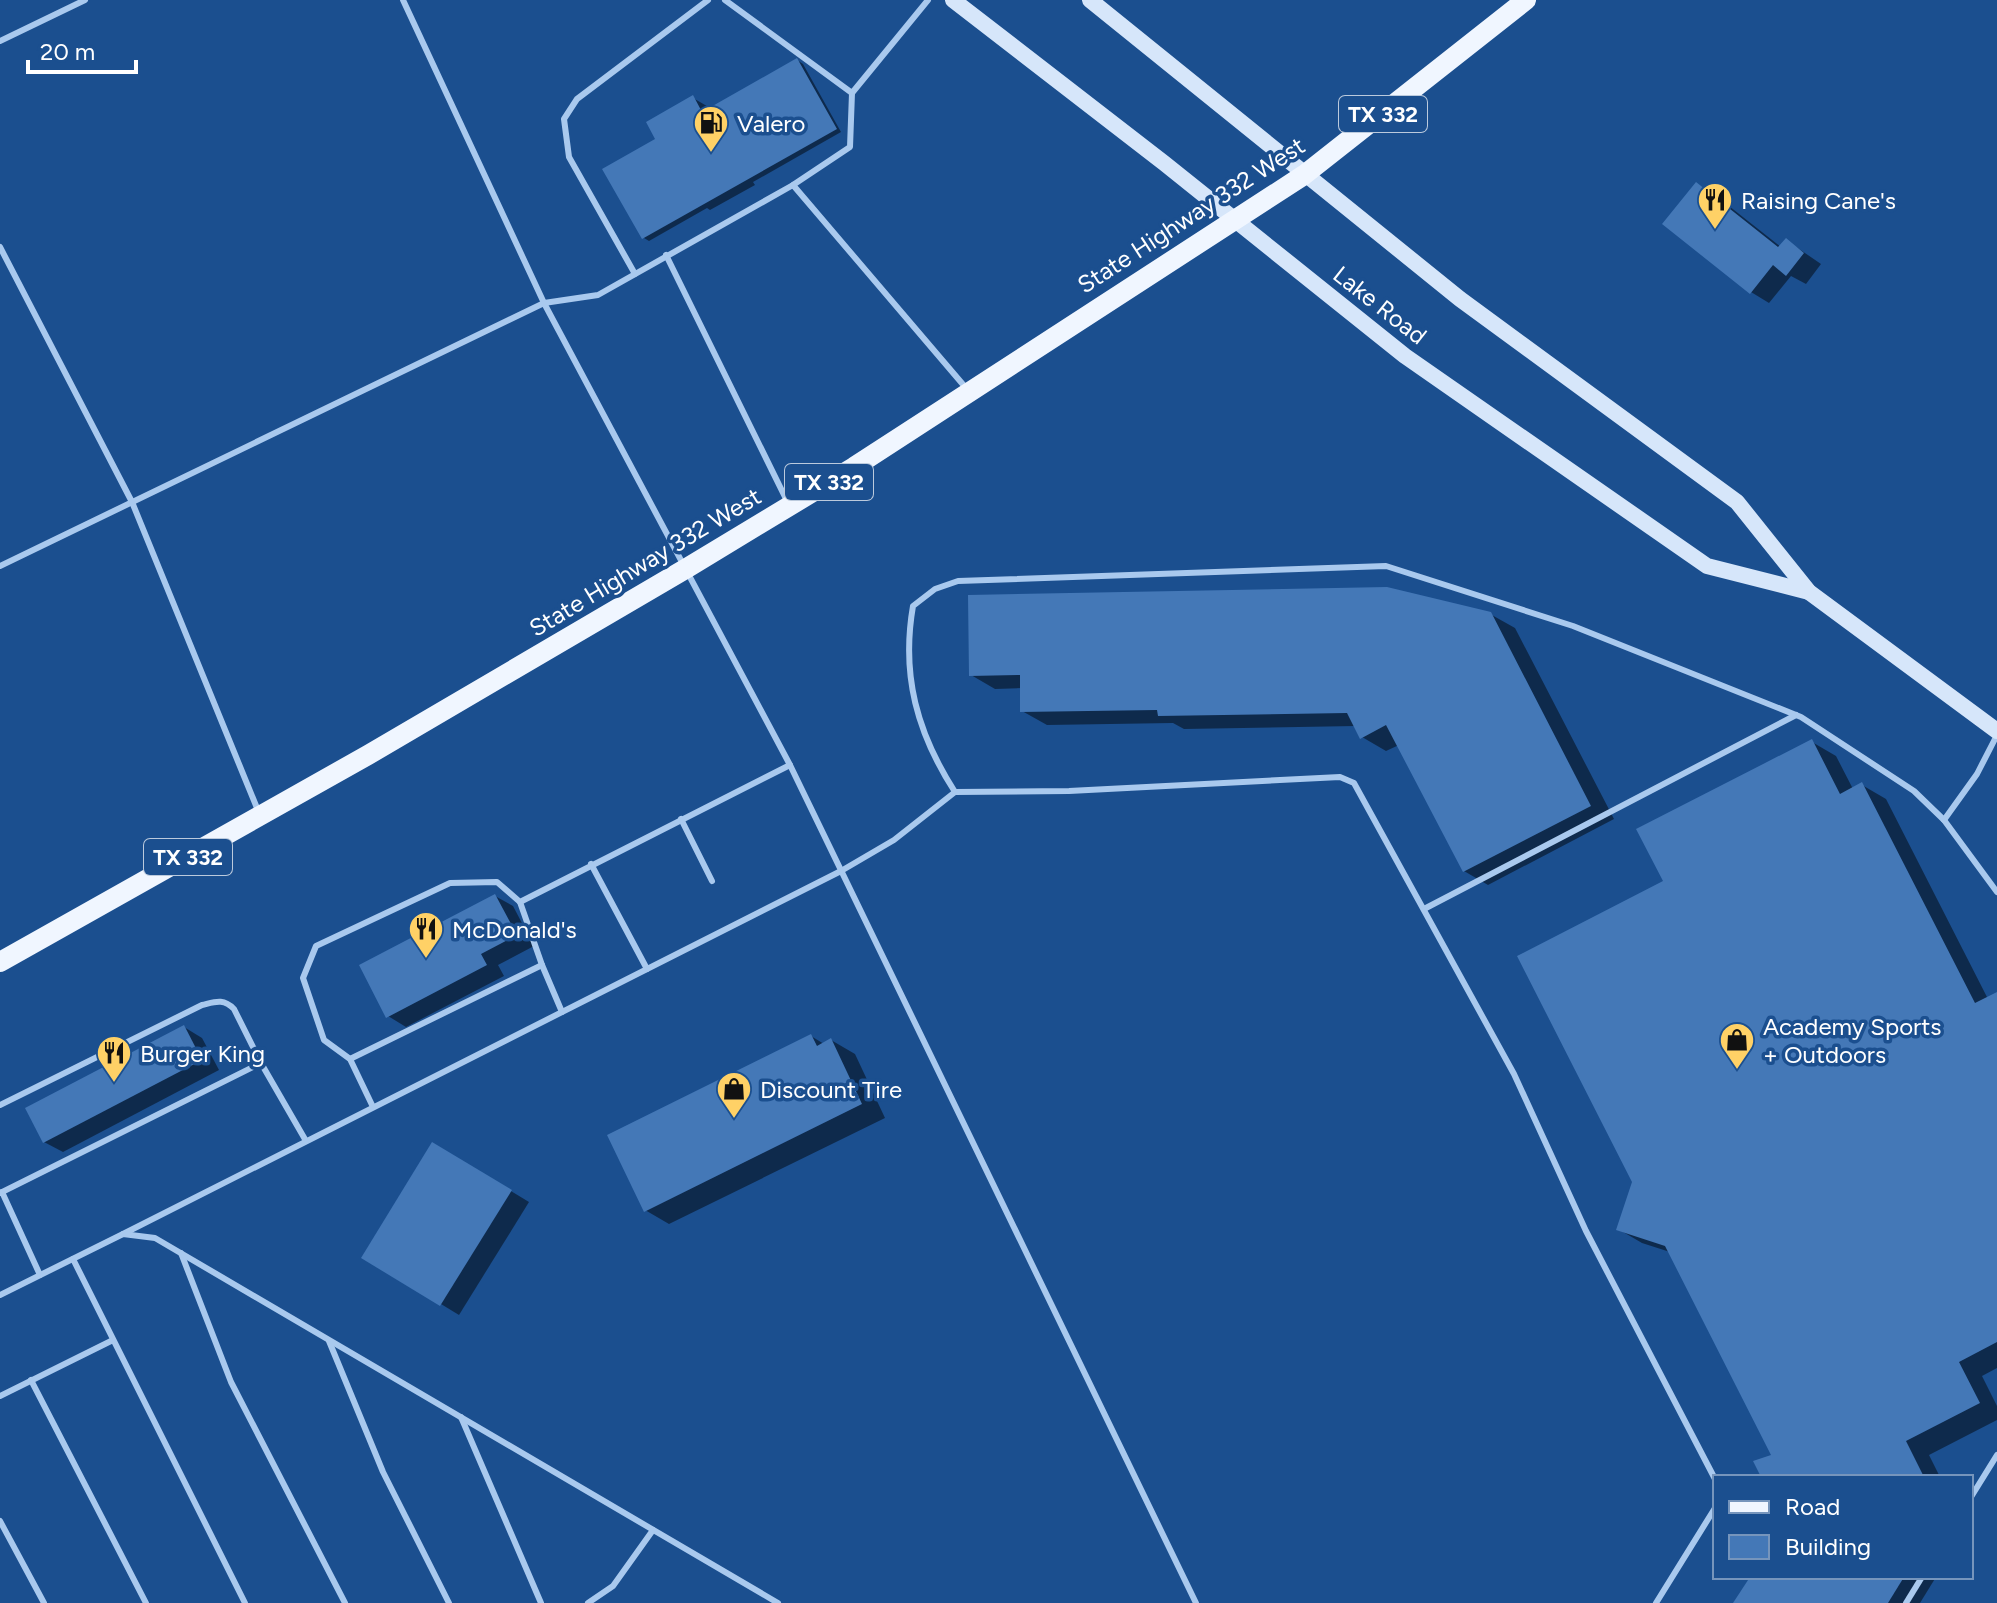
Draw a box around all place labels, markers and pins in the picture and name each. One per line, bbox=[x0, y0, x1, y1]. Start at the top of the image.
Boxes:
fuel station icon: Valero bbox=[692, 104, 730, 154]
place label: Valero bbox=[737, 109, 805, 138]
restaurant icon: Raising Cane's bbox=[1696, 181, 1734, 231]
place label: Raising Cane's bbox=[1741, 186, 1896, 215]
restaurant icon: McDonald's bbox=[407, 910, 445, 960]
place label: McDonald's bbox=[452, 915, 577, 944]
place label: Academy Sports + Outdoors bbox=[1763, 1012, 1941, 1069]
shop icon: Academy Sports + Outdoors bbox=[1718, 1021, 1756, 1071]
restaurant icon: Burger King bbox=[95, 1034, 133, 1084]
place label: Burger King bbox=[140, 1039, 265, 1068]
shop icon: Discount Tire bbox=[715, 1070, 753, 1120]
place label: Discount Tire bbox=[760, 1075, 902, 1104]

